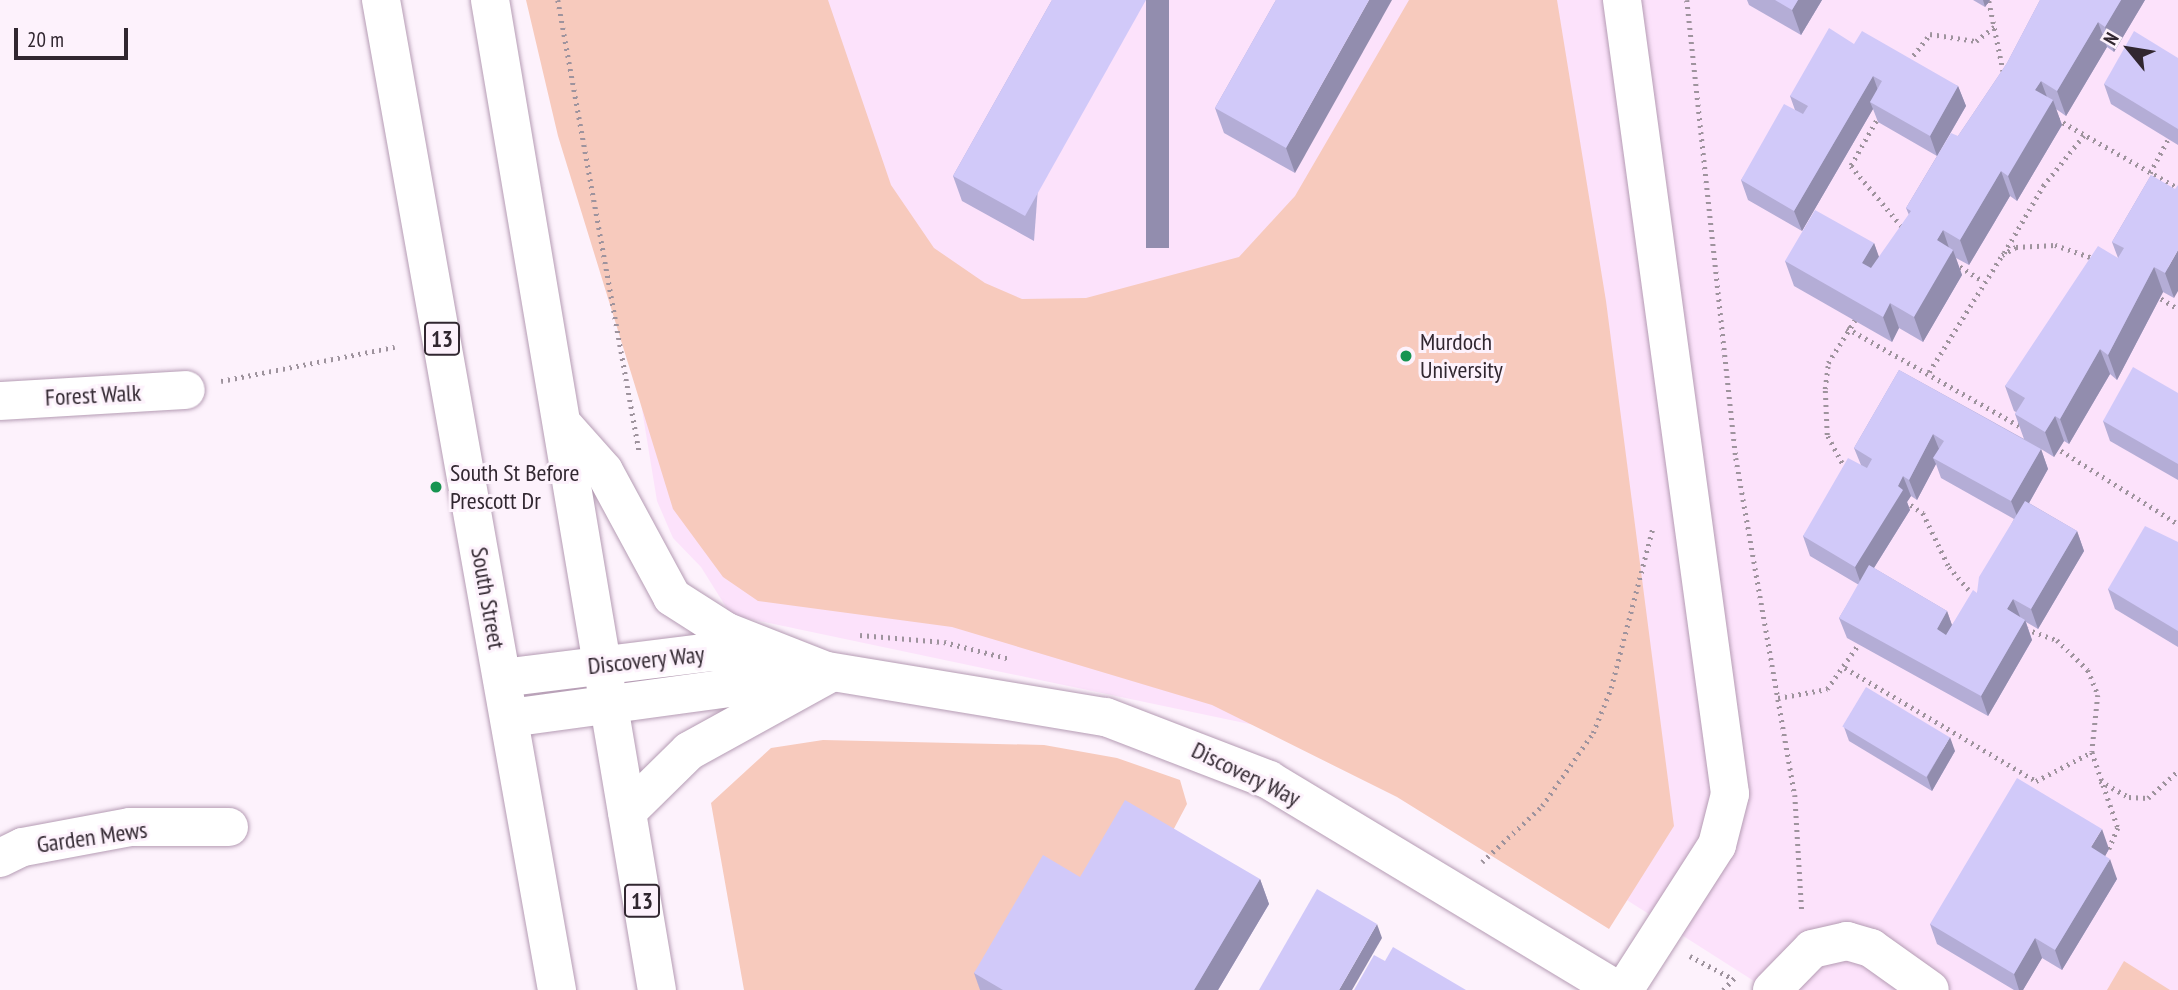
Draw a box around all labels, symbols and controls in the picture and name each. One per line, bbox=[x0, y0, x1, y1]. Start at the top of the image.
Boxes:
scale bar bbox=[18, 14, 131, 58]
north arrow bbox=[2094, 14, 2164, 84]
text: 20 m bbox=[27, 26, 64, 53]
text: N bbox=[2098, 28, 2124, 49]
road number: 13 bbox=[423, 320, 461, 358]
place label: Murdoch University bbox=[1420, 328, 1503, 384]
marker: Murdoch University bbox=[1398, 348, 1414, 364]
street label: Forest Walk bbox=[44, 378, 142, 412]
place label: South St Before Prescott Dr bbox=[450, 459, 579, 515]
marker: South St Before Prescott Dr bbox=[428, 479, 444, 495]
street label: South Street bbox=[465, 545, 511, 651]
street label: Discovery Way bbox=[586, 640, 706, 680]
street label: Discovery Way bbox=[1187, 735, 1305, 813]
street label: Garden Mews bbox=[35, 815, 149, 859]
road number: 13 bbox=[623, 882, 661, 920]

